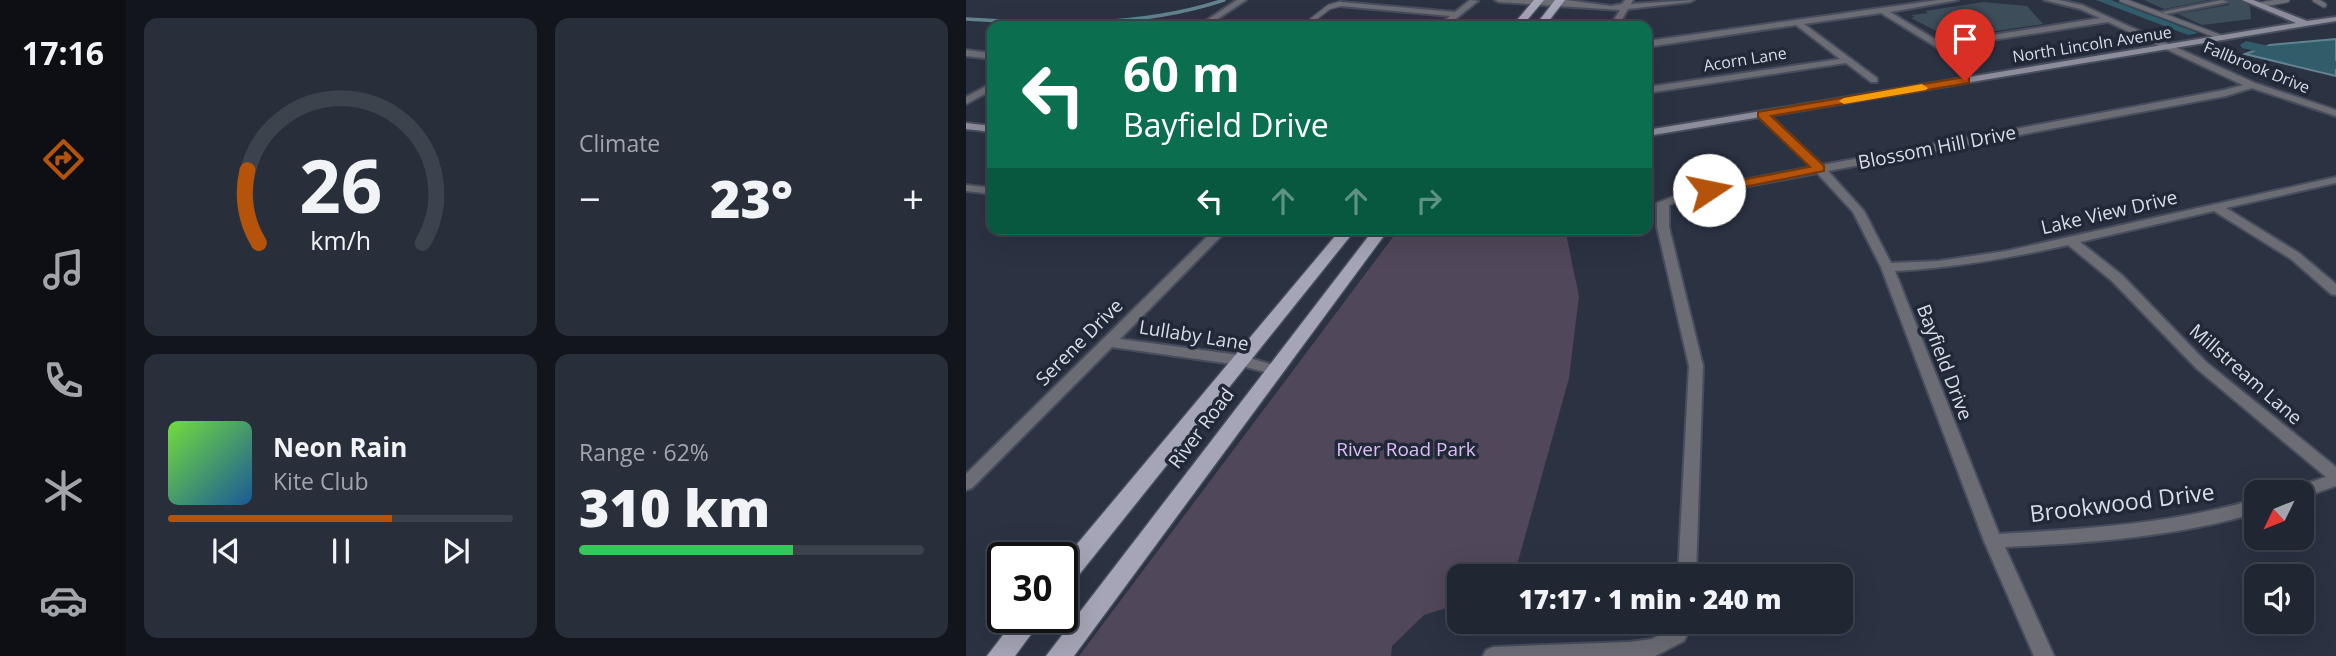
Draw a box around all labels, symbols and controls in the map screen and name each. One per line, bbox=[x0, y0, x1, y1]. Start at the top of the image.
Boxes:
pin bbox=[1935, 9, 1995, 81]
icon: arrive bbox=[1946, 20, 1984, 58]
street label: North Lincoln Avenue bbox=[2011, 21, 2173, 67]
text: 17:16 bbox=[22, 31, 104, 74]
street label: Fallbrook Drive bbox=[2201, 36, 2313, 98]
text: 60 m bbox=[1123, 40, 1240, 106]
street label: Acorn Lane bbox=[1702, 42, 1788, 76]
icon: left bbox=[1008, 49, 1099, 140]
text: Bayfield Drive bbox=[1123, 103, 1329, 146]
street label: Blossom Hill Drive bbox=[1856, 119, 2018, 175]
text: Climate bbox=[579, 127, 660, 159]
icon: directions bbox=[39, 135, 88, 184]
text: 26 bbox=[299, 135, 382, 234]
position arrow bbox=[1672, 153, 1746, 227]
text: 23° bbox=[710, 162, 793, 233]
text: − bbox=[579, 172, 601, 224]
text: + bbox=[902, 172, 924, 224]
icon: left bbox=[1191, 182, 1229, 220]
icon: ahead bbox=[1264, 182, 1302, 220]
icon: ahead bbox=[1337, 182, 1375, 220]
icon: right bbox=[1410, 182, 1448, 220]
street label: Lake View Drive bbox=[2038, 184, 2180, 240]
text: km/h bbox=[310, 223, 371, 257]
icon: music bbox=[39, 245, 88, 294]
street label: Serene Drive bbox=[1030, 293, 1128, 391]
street label: Bayfield Drive bbox=[1911, 300, 1979, 424]
street label: Lullaby Lane bbox=[1137, 314, 1251, 356]
street label: Millstream Lane bbox=[2184, 318, 2308, 430]
icon: phone bbox=[39, 356, 88, 405]
street label: River Road bbox=[1162, 382, 1240, 474]
text: Neon Rain bbox=[273, 429, 407, 465]
text: Range · 62% bbox=[579, 436, 709, 468]
park label: River Road Park bbox=[1336, 436, 1476, 462]
text: Kite Club bbox=[273, 465, 368, 497]
icon: climate bbox=[39, 466, 88, 515]
text: 310 km bbox=[579, 471, 770, 542]
street label: Brookwood Drive bbox=[2028, 475, 2216, 529]
north arrow bbox=[2244, 480, 2314, 550]
map controls bbox=[2244, 480, 2314, 634]
icon: previous bbox=[207, 532, 245, 570]
icon: pause bbox=[322, 532, 360, 570]
icon: next bbox=[437, 532, 475, 570]
speed limit sign: 30 bbox=[987, 542, 1078, 633]
button: sound bbox=[2244, 564, 2314, 634]
icon: car bbox=[39, 576, 88, 625]
text: 17:17 · 1 min · 240 m bbox=[1519, 581, 1781, 617]

